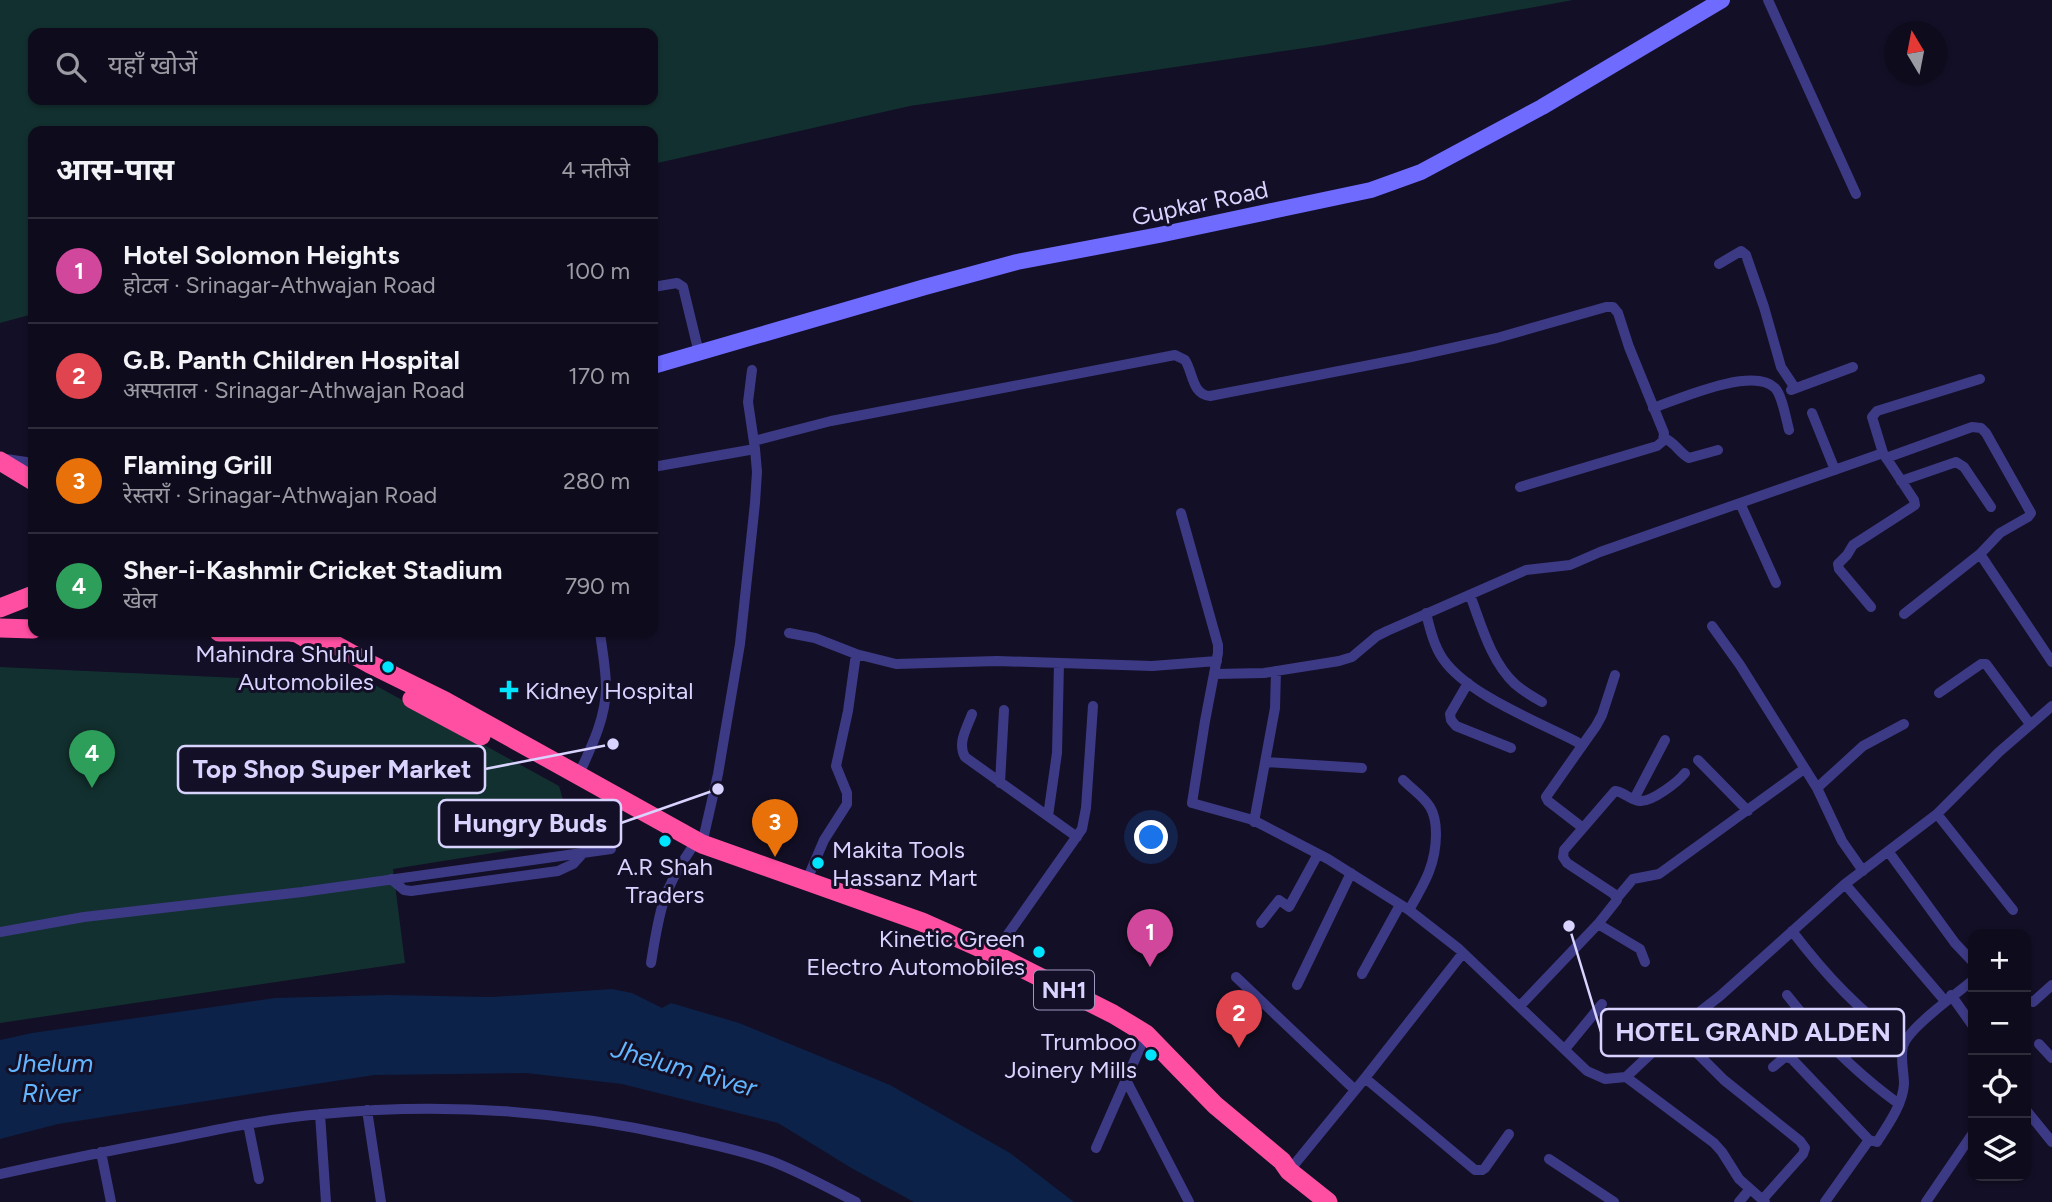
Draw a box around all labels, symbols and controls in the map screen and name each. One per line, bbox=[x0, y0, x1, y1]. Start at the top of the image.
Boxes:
north arrow bbox=[1884, 21, 1947, 84]
search box bbox=[28, 28, 658, 105]
icon: search bbox=[52, 48, 90, 86]
text: यहाँ खोजें bbox=[108, 49, 197, 81]
text: आस-पास bbox=[56, 151, 174, 188]
text: 4 नतीजे bbox=[561, 156, 630, 184]
street label: Gupkar Road bbox=[1129, 174, 1271, 232]
text: Hotel Solomon Heights bbox=[123, 239, 400, 271]
text: 1 bbox=[74, 257, 84, 285]
text: 100 m bbox=[566, 257, 630, 285]
text: होटल · Srinagar-Athwajan Road bbox=[123, 271, 436, 299]
text: G.B. Panth Children Hospital bbox=[123, 344, 460, 376]
text: 2 bbox=[72, 362, 86, 390]
text: 170 m bbox=[568, 362, 630, 390]
text: अस्पताल · Srinagar-Athwajan Road bbox=[123, 376, 465, 404]
text: Flaming Grill bbox=[123, 449, 273, 481]
text: 3 bbox=[73, 467, 85, 495]
text: 280 m bbox=[563, 467, 630, 495]
text: रेस्तराँ · Srinagar-Athwajan Road bbox=[123, 481, 437, 509]
text: Sher-i-Kashmir Cricket Stadium bbox=[123, 554, 502, 586]
text: 4 bbox=[72, 572, 86, 600]
text: 790 m bbox=[565, 572, 630, 600]
text: खेल bbox=[123, 586, 157, 614]
place label: Mahindra Shuhul Automobiles bbox=[195, 639, 374, 696]
marker: Mahindra Shuhul Automobiles bbox=[380, 659, 396, 675]
place label: Kidney Hospital bbox=[525, 676, 693, 705]
marker: Kidney Hospital bbox=[499, 680, 519, 700]
pin: 4 bbox=[69, 730, 115, 788]
callout: Top Shop Super Market bbox=[178, 746, 485, 793]
text: Top Shop Super Market bbox=[193, 753, 471, 785]
pin: 3 bbox=[752, 799, 798, 857]
callout: Hungry Buds bbox=[439, 800, 621, 847]
text: Hungry Buds bbox=[453, 807, 607, 839]
your location bbox=[1134, 820, 1168, 854]
marker: A.R Shah Traders bbox=[657, 833, 673, 849]
place label: Makita Tools Hassanz Mart bbox=[832, 835, 978, 892]
place label: A.R Shah Traders bbox=[617, 852, 713, 909]
marker: Makita Tools Hassanz Mart bbox=[810, 855, 826, 871]
pin: 1 bbox=[1127, 909, 1173, 967]
place label: Kinetic Green Electro Automobiles bbox=[806, 924, 1025, 981]
map controls bbox=[1968, 929, 2031, 1181]
button: + bbox=[1968, 929, 2031, 992]
marker: Kinetic Green Electro Automobiles bbox=[1031, 944, 1047, 960]
road number: NH1 bbox=[1034, 970, 1094, 1009]
pin: 2 bbox=[1216, 990, 1262, 1048]
button: − bbox=[1968, 992, 2031, 1055]
callout: HOTEL GRAND ALDEN bbox=[1601, 1009, 1904, 1056]
text: HOTEL GRAND ALDEN bbox=[1615, 1016, 1891, 1048]
place label: Trumboo Joinery Mills bbox=[1004, 1027, 1137, 1084]
water label: Jhelum River bbox=[607, 1032, 761, 1104]
water label: Jhelum River bbox=[8, 1047, 93, 1109]
marker: Trumboo Joinery Mills bbox=[1143, 1047, 1159, 1063]
button: locate bbox=[1968, 1055, 2031, 1118]
button: layers bbox=[1968, 1118, 2031, 1181]

